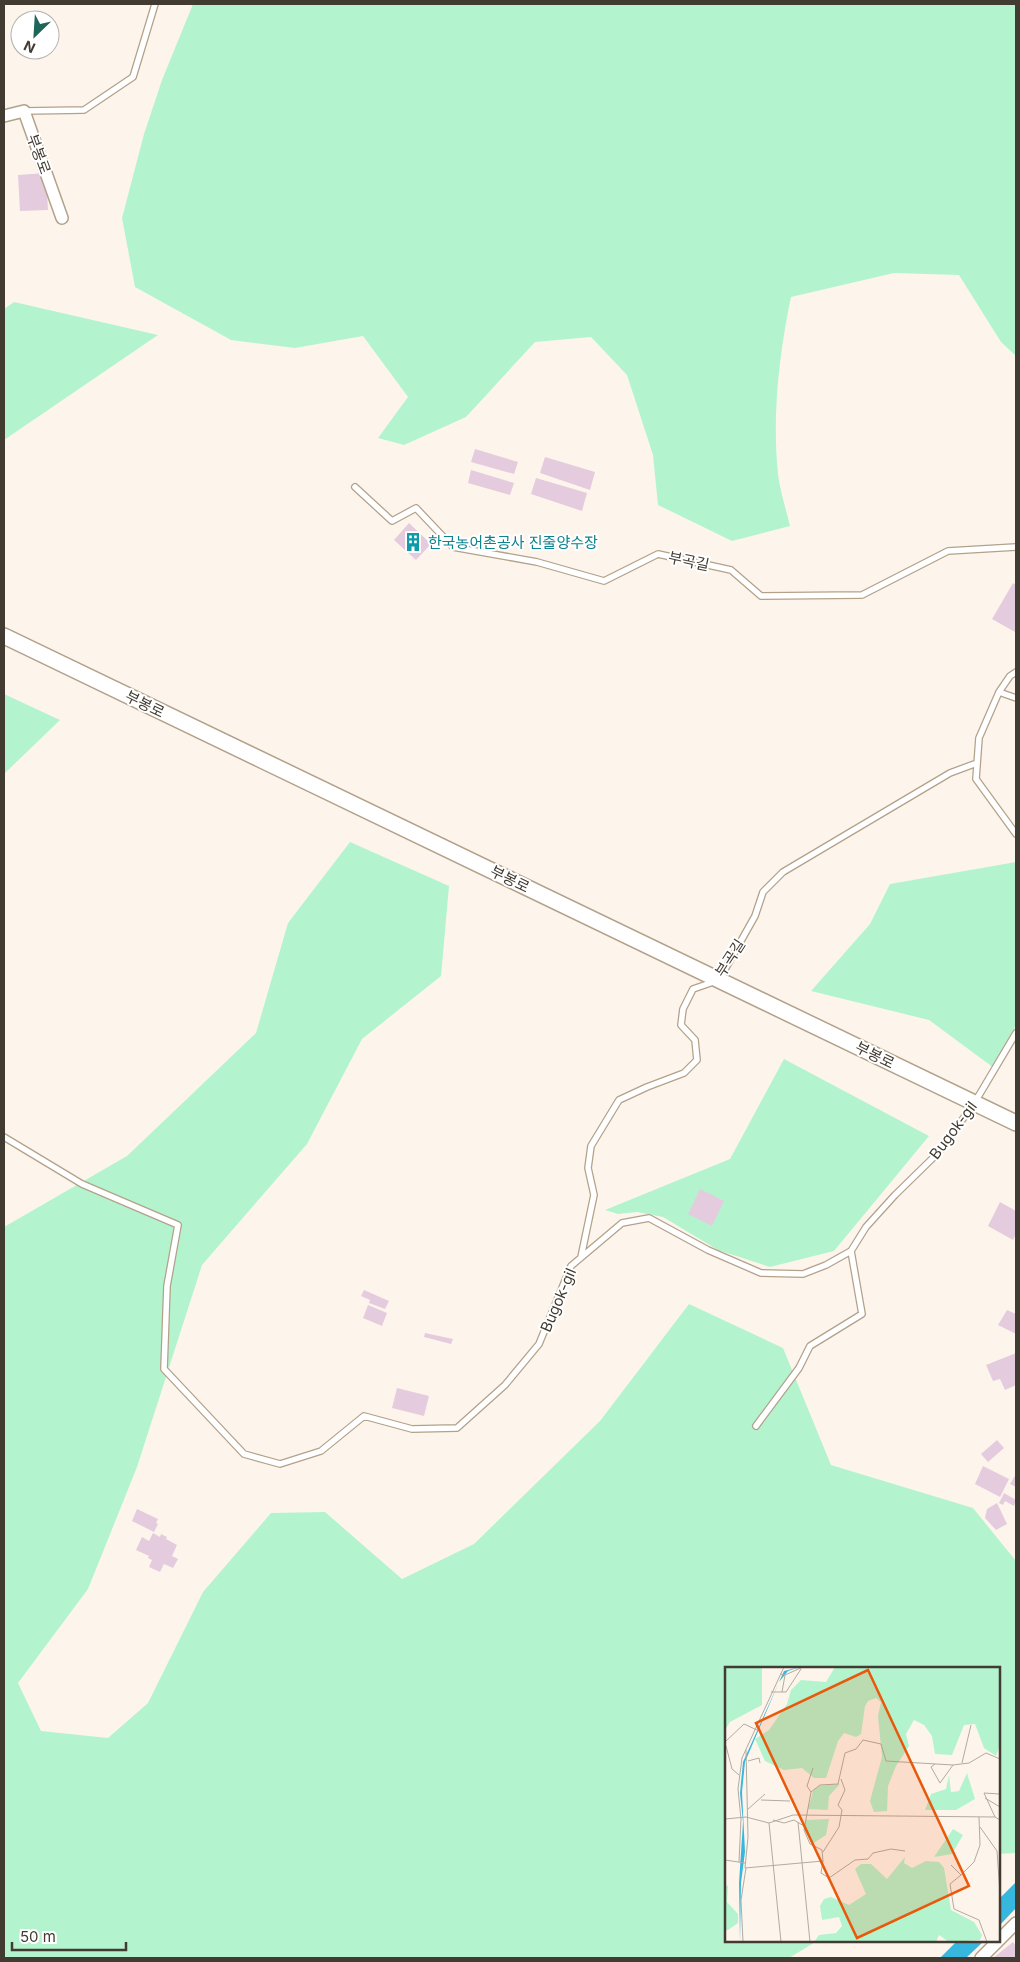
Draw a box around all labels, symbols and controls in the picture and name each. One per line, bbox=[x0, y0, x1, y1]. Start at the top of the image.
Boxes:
north arrow bbox=[10, 10, 60, 60]
text: N bbox=[21, 37, 38, 57]
street label: 부봉로 bbox=[23, 131, 55, 177]
building icon: 한국농어촌공사 진줄양수장 bbox=[402, 531, 424, 553]
place label: 한국농어촌공사 진줄양수장 bbox=[428, 533, 598, 552]
street label: 부곡길 bbox=[667, 547, 711, 575]
street label: 부봉로 bbox=[122, 686, 168, 722]
street label: 부봉로 bbox=[487, 861, 533, 897]
street label: 부곡길 bbox=[711, 935, 749, 981]
street label: 부봉로 bbox=[852, 1037, 898, 1073]
street label: Bugok-gil bbox=[925, 1097, 981, 1163]
street label: Bugok-gil bbox=[536, 1265, 580, 1335]
inset map bbox=[725, 1667, 1000, 1942]
scale bar bbox=[12, 1920, 126, 1952]
text: 50 m bbox=[20, 1927, 56, 1946]

